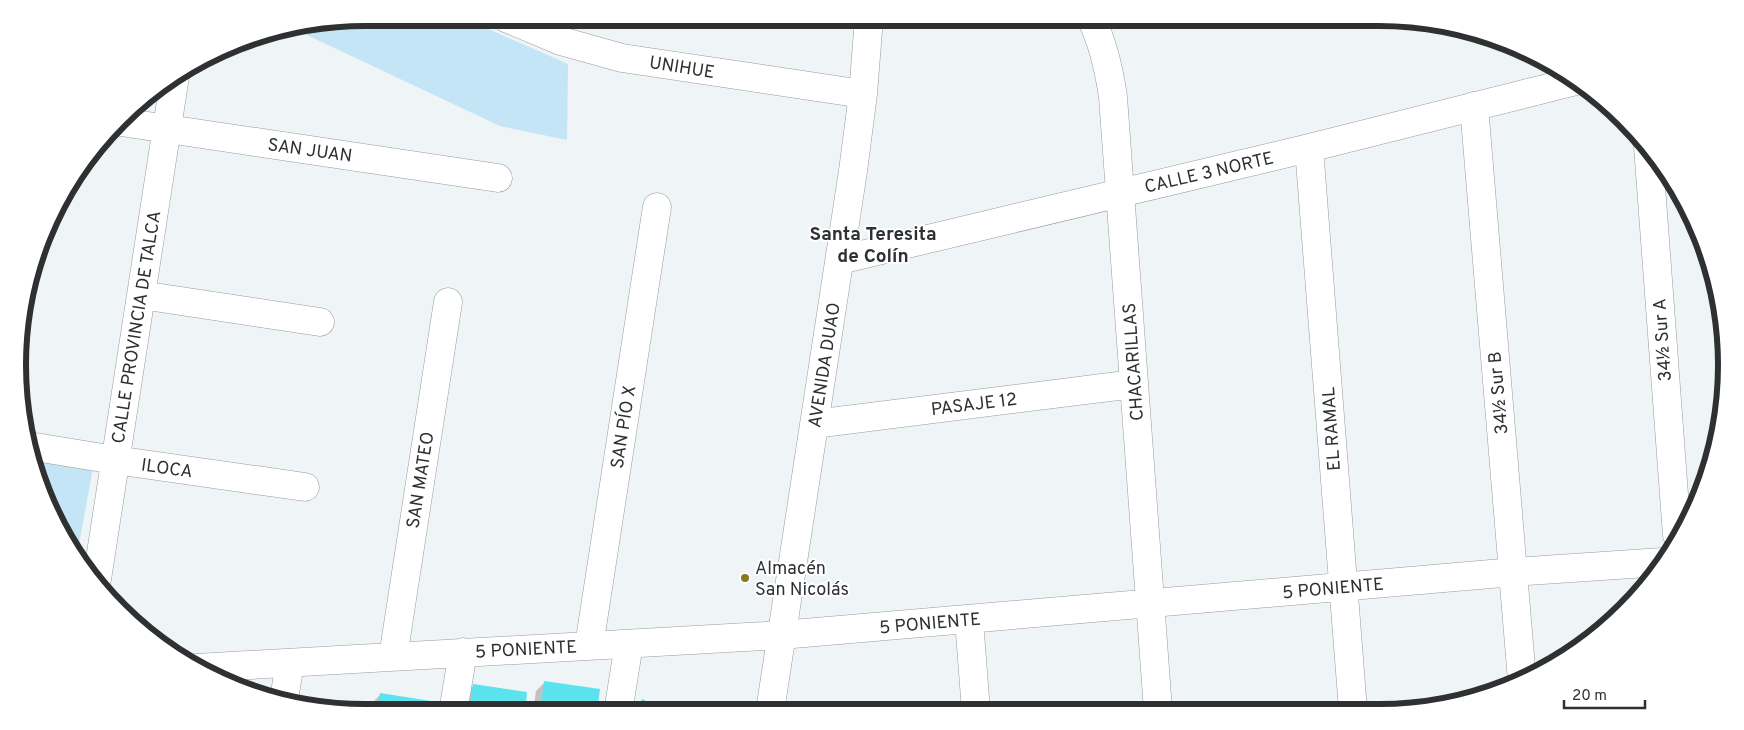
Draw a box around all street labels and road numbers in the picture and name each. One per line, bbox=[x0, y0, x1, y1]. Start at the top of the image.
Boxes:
street label: UNIHUE bbox=[647, 52, 716, 85]
street label: SAN JUAN bbox=[266, 134, 354, 169]
street label: CALLE 3 NORTE bbox=[1142, 147, 1276, 200]
street label: CALLE PROVINCIA DE TALCA bbox=[108, 209, 167, 445]
street label: 34½ Sur A bbox=[1649, 298, 1678, 382]
street label: AVENIDA DUAO bbox=[804, 301, 847, 430]
street label: CHACARILLAS bbox=[1119, 302, 1150, 422]
street label: 34½ Sur B bbox=[1484, 350, 1515, 435]
street label: SAN PÍO X bbox=[605, 384, 642, 470]
street label: EL RAMAL bbox=[1318, 386, 1347, 472]
street label: PASAJE 12 bbox=[930, 389, 1019, 422]
street label: SAN MATEO bbox=[403, 430, 440, 530]
street label: ILOCA bbox=[140, 454, 194, 484]
street label: 5 PONIENTE bbox=[1281, 574, 1385, 605]
street label: 5 PONIENTE bbox=[878, 609, 982, 640]
street label: 5 PONIENTE bbox=[475, 636, 578, 665]

